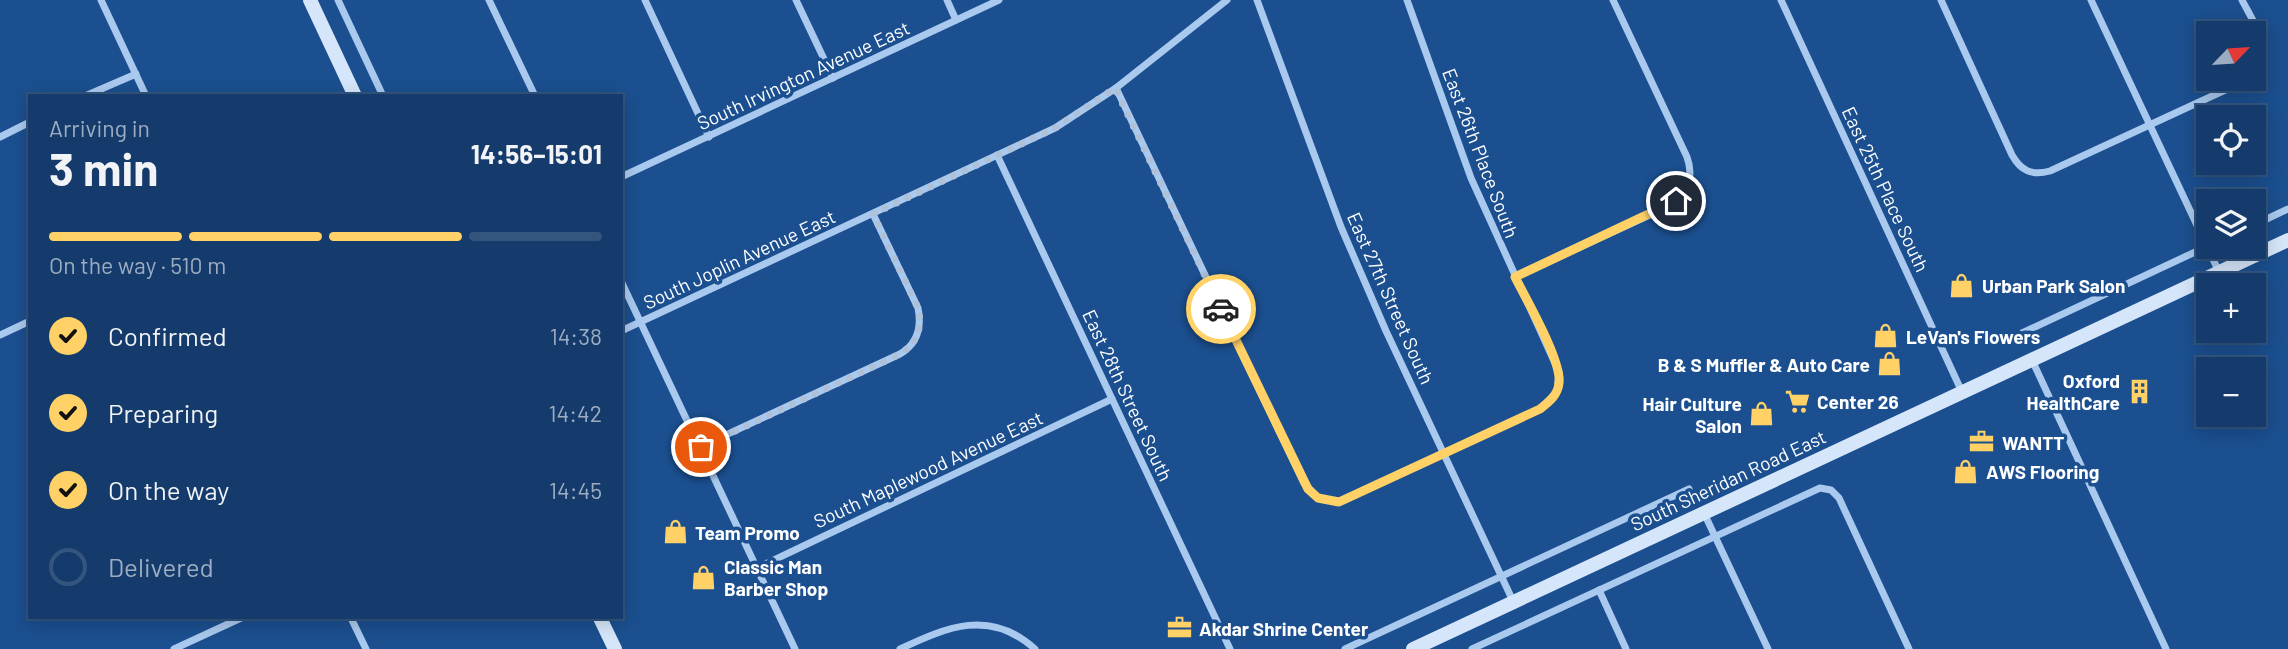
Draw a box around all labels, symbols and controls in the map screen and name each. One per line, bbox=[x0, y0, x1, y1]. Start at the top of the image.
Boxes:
street label: South Irvington Avenue East bbox=[693, 16, 913, 134]
north arrow bbox=[2196, 21, 2266, 91]
map controls bbox=[2196, 21, 2266, 427]
street label: East 26th Place South bbox=[1438, 65, 1524, 241]
street label: East 25th Place South bbox=[1838, 103, 1934, 275]
button: locate bbox=[2196, 105, 2266, 175]
text: Arriving in bbox=[49, 114, 150, 142]
text: 14:56–15:01 bbox=[471, 138, 602, 169]
text: 3 min bbox=[49, 140, 158, 195]
pin bbox=[1646, 171, 1706, 231]
icon: home bbox=[1657, 182, 1695, 220]
button: layers bbox=[2196, 189, 2266, 259]
street label: South Joplin Avenue East bbox=[639, 204, 839, 314]
street label: East 27th Street South bbox=[1343, 209, 1439, 387]
text: On the way · 510 m bbox=[49, 251, 226, 279]
shop icon: Urban Park Salon bbox=[1948, 271, 1976, 299]
button: + bbox=[2196, 273, 2266, 343]
courier bbox=[1186, 274, 1256, 344]
place label: Urban Park Salon bbox=[1982, 274, 2126, 297]
icon: car bbox=[1202, 290, 1240, 328]
street label: East 28th Street South bbox=[1078, 306, 1178, 484]
icon: check bbox=[49, 317, 87, 355]
text: Confirmed bbox=[108, 320, 227, 351]
text: 14:38 bbox=[550, 322, 602, 350]
shop icon: LeVan's Flowers bbox=[1872, 322, 1900, 350]
place label: LeVan's Flowers bbox=[1906, 325, 2040, 348]
shop icon: B & S Muffler & Auto Care bbox=[1876, 350, 1904, 378]
place label: B & S Muffler & Auto Care bbox=[1658, 353, 1870, 376]
button: − bbox=[2196, 357, 2266, 427]
place label: Oxford HealthCare bbox=[2027, 369, 2120, 414]
building icon: Oxford HealthCare bbox=[2126, 377, 2154, 405]
supermarket icon: Center 26 bbox=[1783, 387, 1811, 415]
place label: Center 26 bbox=[1817, 390, 1899, 413]
place label: Hair Culture Salon bbox=[1643, 392, 1742, 437]
icon: check bbox=[49, 394, 87, 432]
text: Preparing bbox=[108, 397, 218, 428]
text: 14:42 bbox=[548, 399, 602, 427]
shop icon: Hair Culture Salon bbox=[1748, 400, 1776, 428]
street label: South Maplewood Avenue East bbox=[810, 406, 1046, 532]
pin bbox=[671, 417, 731, 477]
street label: South Sheridan Road East bbox=[1627, 425, 1829, 535]
icon: bag bbox=[682, 428, 720, 466]
office icon: WANTT bbox=[1968, 428, 1996, 456]
place label: WANTT bbox=[2002, 431, 2064, 454]
shop icon: AWS Flooring bbox=[1952, 457, 1980, 485]
place label: AWS Flooring bbox=[1986, 460, 2099, 483]
icon: check bbox=[49, 471, 87, 509]
text: On the way bbox=[108, 474, 229, 505]
text: 14:45 bbox=[549, 476, 602, 504]
shop icon: Team Promo bbox=[661, 518, 689, 546]
place label: Team Promo bbox=[695, 521, 800, 544]
text: Delivered bbox=[108, 551, 214, 582]
place label: Classic Man Barber Shop bbox=[724, 555, 828, 600]
shop icon: Classic Man Barber Shop bbox=[690, 563, 718, 591]
office icon: Akdar Shrine Center bbox=[1165, 614, 1193, 642]
place label: Akdar Shrine Center bbox=[1199, 617, 1369, 640]

